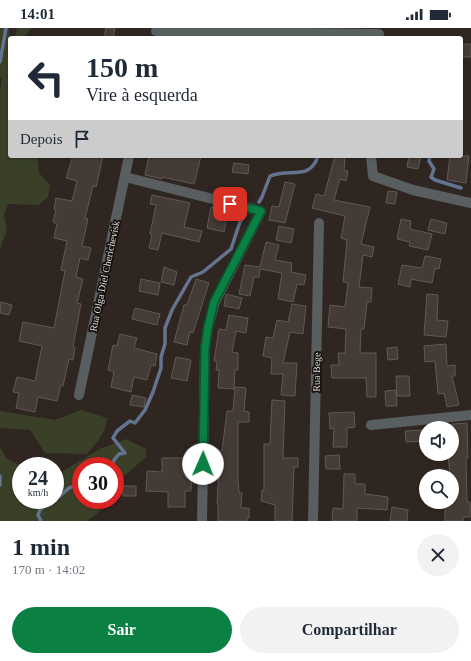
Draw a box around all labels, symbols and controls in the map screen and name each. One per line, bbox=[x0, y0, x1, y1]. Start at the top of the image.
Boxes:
text: 14:01 bbox=[20, 6, 55, 22]
icon: left bbox=[20, 52, 72, 104]
text: 150 m bbox=[86, 52, 158, 83]
text: Vire à esquerda bbox=[86, 85, 198, 105]
icon: arrive bbox=[71, 128, 93, 150]
text: Depois bbox=[20, 131, 63, 147]
pin bbox=[213, 187, 247, 221]
icon: arrive bbox=[219, 193, 241, 215]
street label: Rua Olga Diel Cherichevisk bbox=[87, 220, 122, 333]
street label: Rua Bege bbox=[311, 352, 322, 392]
map controls bbox=[419, 421, 459, 509]
button: sound bbox=[419, 421, 459, 461]
position arrow bbox=[182, 443, 224, 485]
speed limit sign: 30 bbox=[72, 457, 124, 509]
text: 24 bbox=[28, 467, 48, 489]
button: search bbox=[419, 469, 459, 509]
text: km/h bbox=[28, 487, 48, 498]
text: 1 min bbox=[12, 534, 70, 560]
button: close bbox=[417, 534, 459, 576]
text: 170 m · 14:02 bbox=[12, 562, 85, 577]
button: Sair bbox=[12, 607, 232, 653]
button: Compartilhar bbox=[240, 607, 459, 653]

